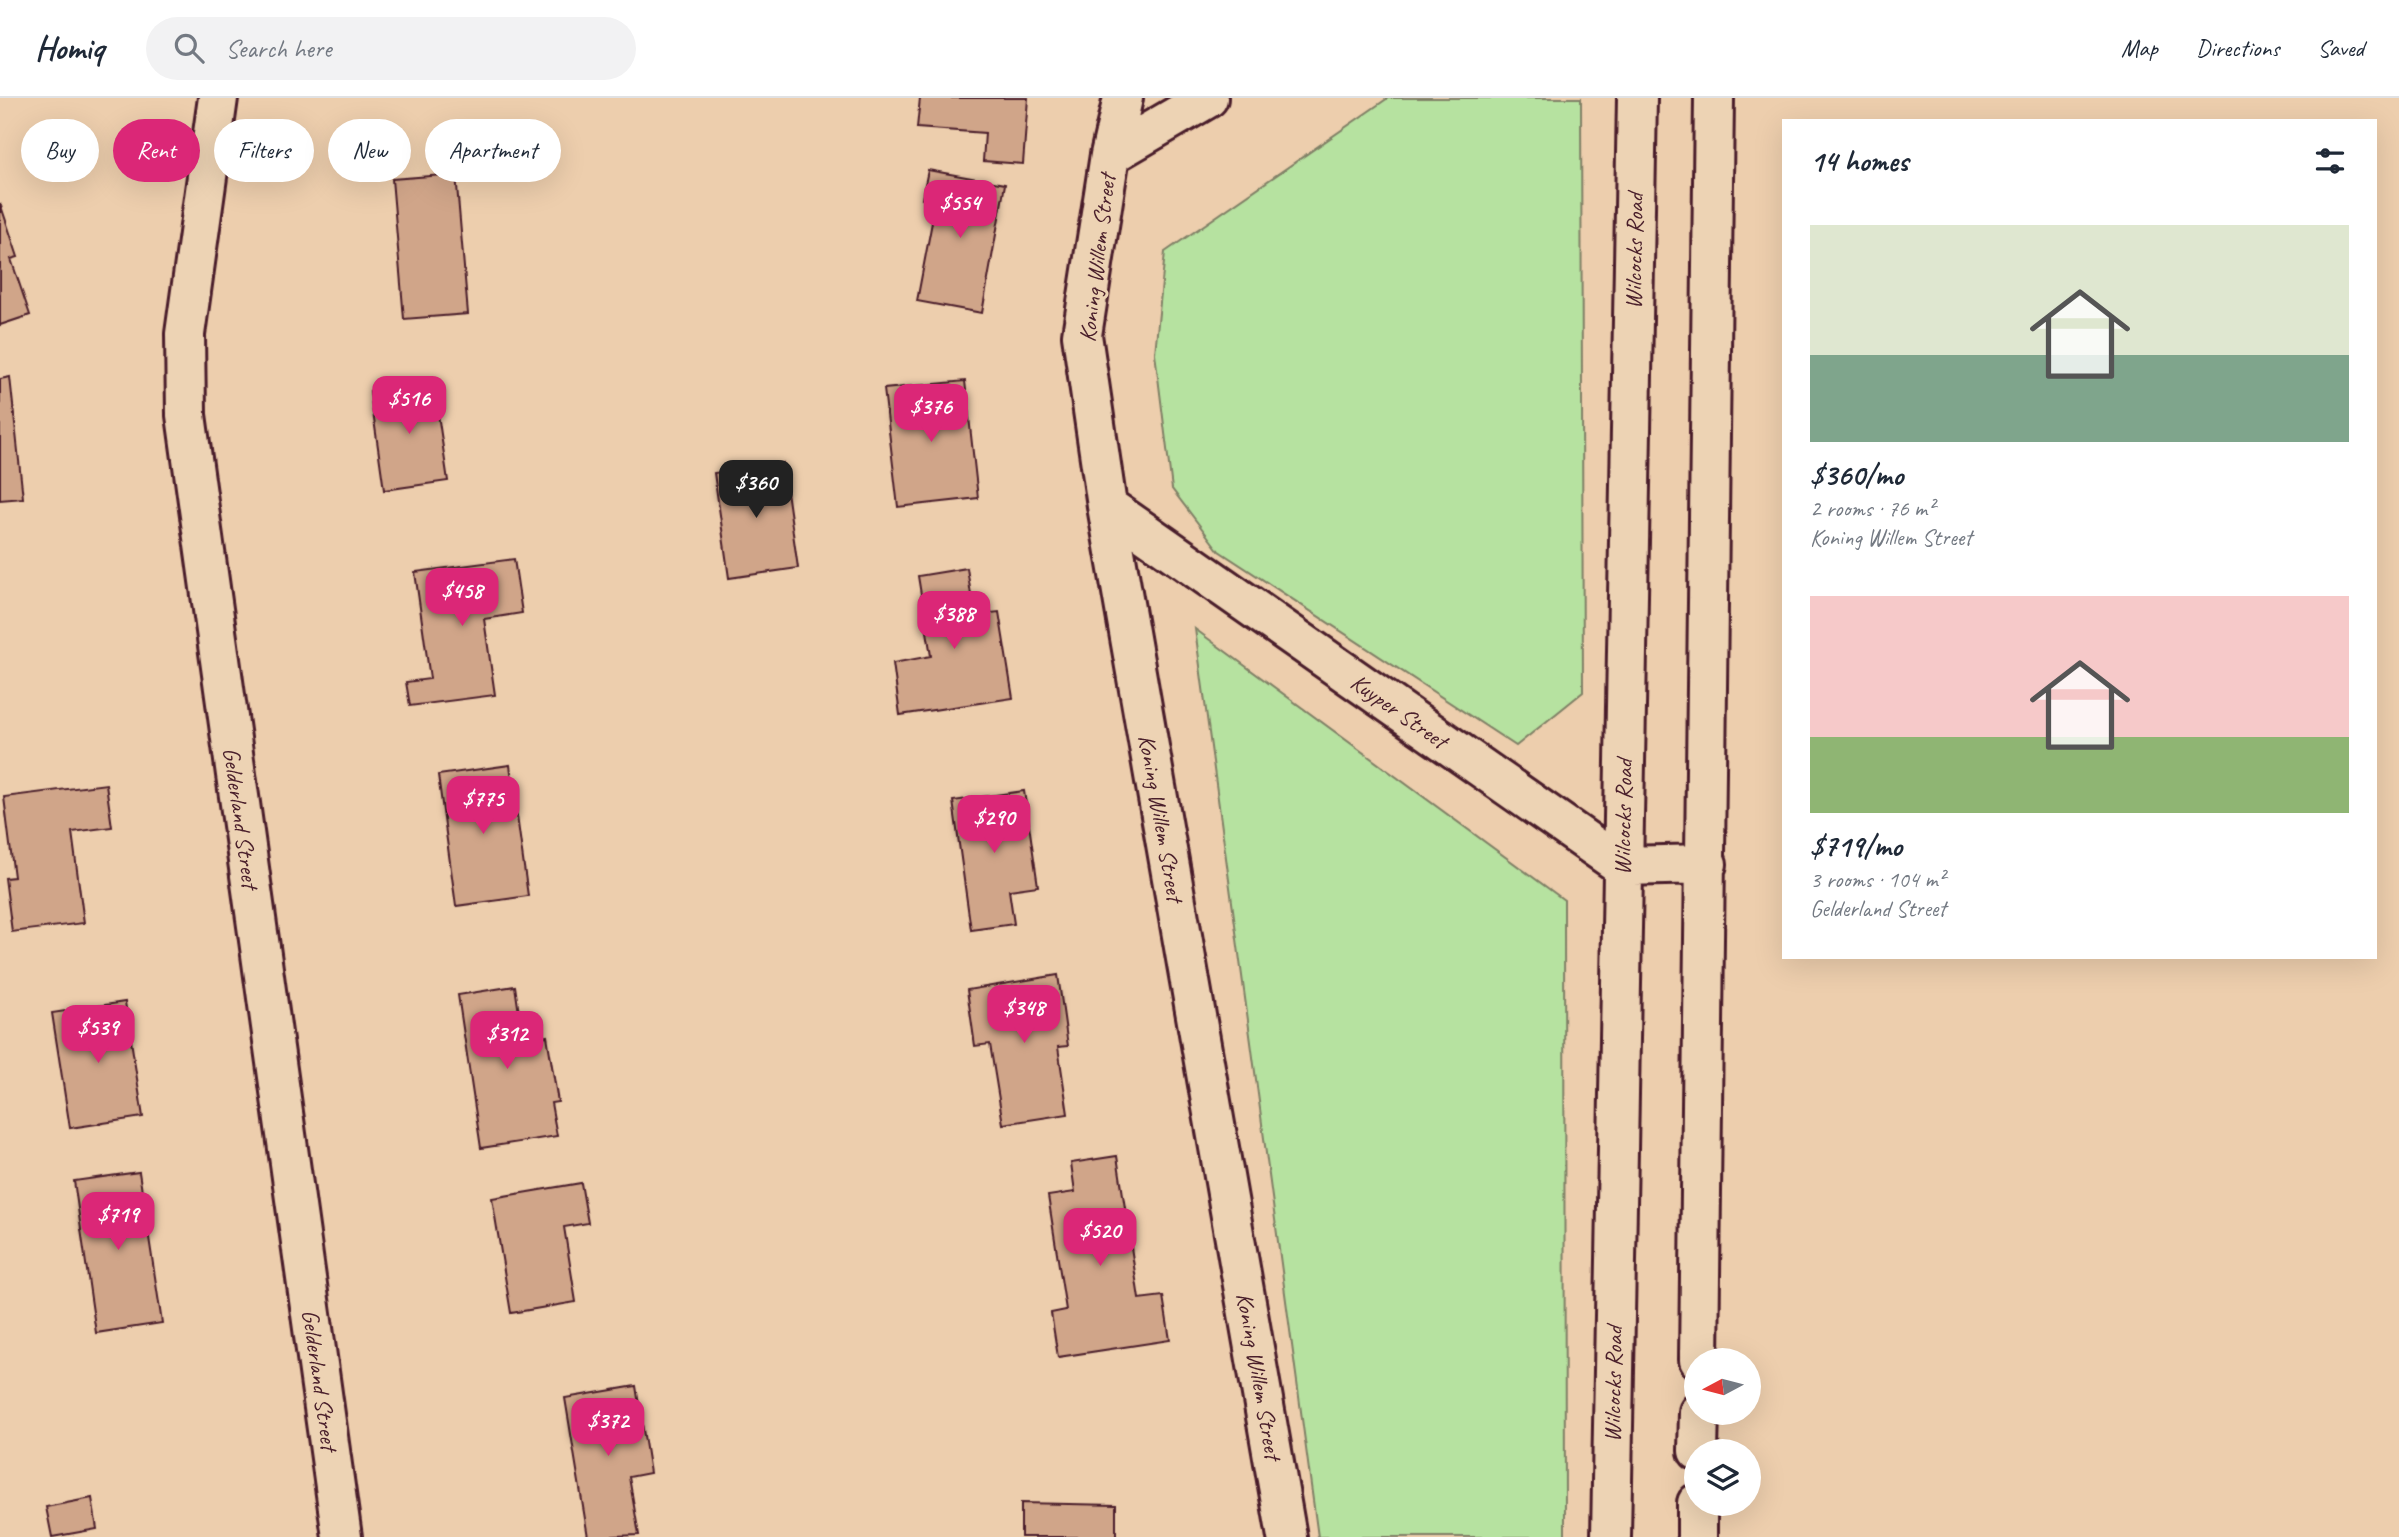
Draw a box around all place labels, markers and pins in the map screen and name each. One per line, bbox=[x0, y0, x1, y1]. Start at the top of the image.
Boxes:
pin: $554 bbox=[919, 180, 1001, 240]
pin: $516 bbox=[368, 376, 450, 436]
pin: $376 bbox=[890, 384, 972, 444]
pin: $360 bbox=[715, 460, 797, 520]
pin: $458 bbox=[421, 568, 503, 628]
pin: $388 bbox=[913, 592, 995, 651]
pin: $775 bbox=[442, 776, 524, 836]
pin: $290 bbox=[953, 796, 1035, 855]
pin: $348 bbox=[983, 986, 1065, 1045]
pin: $539 bbox=[57, 1006, 139, 1065]
pin: $312 bbox=[466, 1012, 548, 1071]
pin: $719 bbox=[77, 1192, 159, 1252]
pin: $520 bbox=[1059, 1208, 1141, 1268]
pin: $372 bbox=[567, 1398, 649, 1458]

